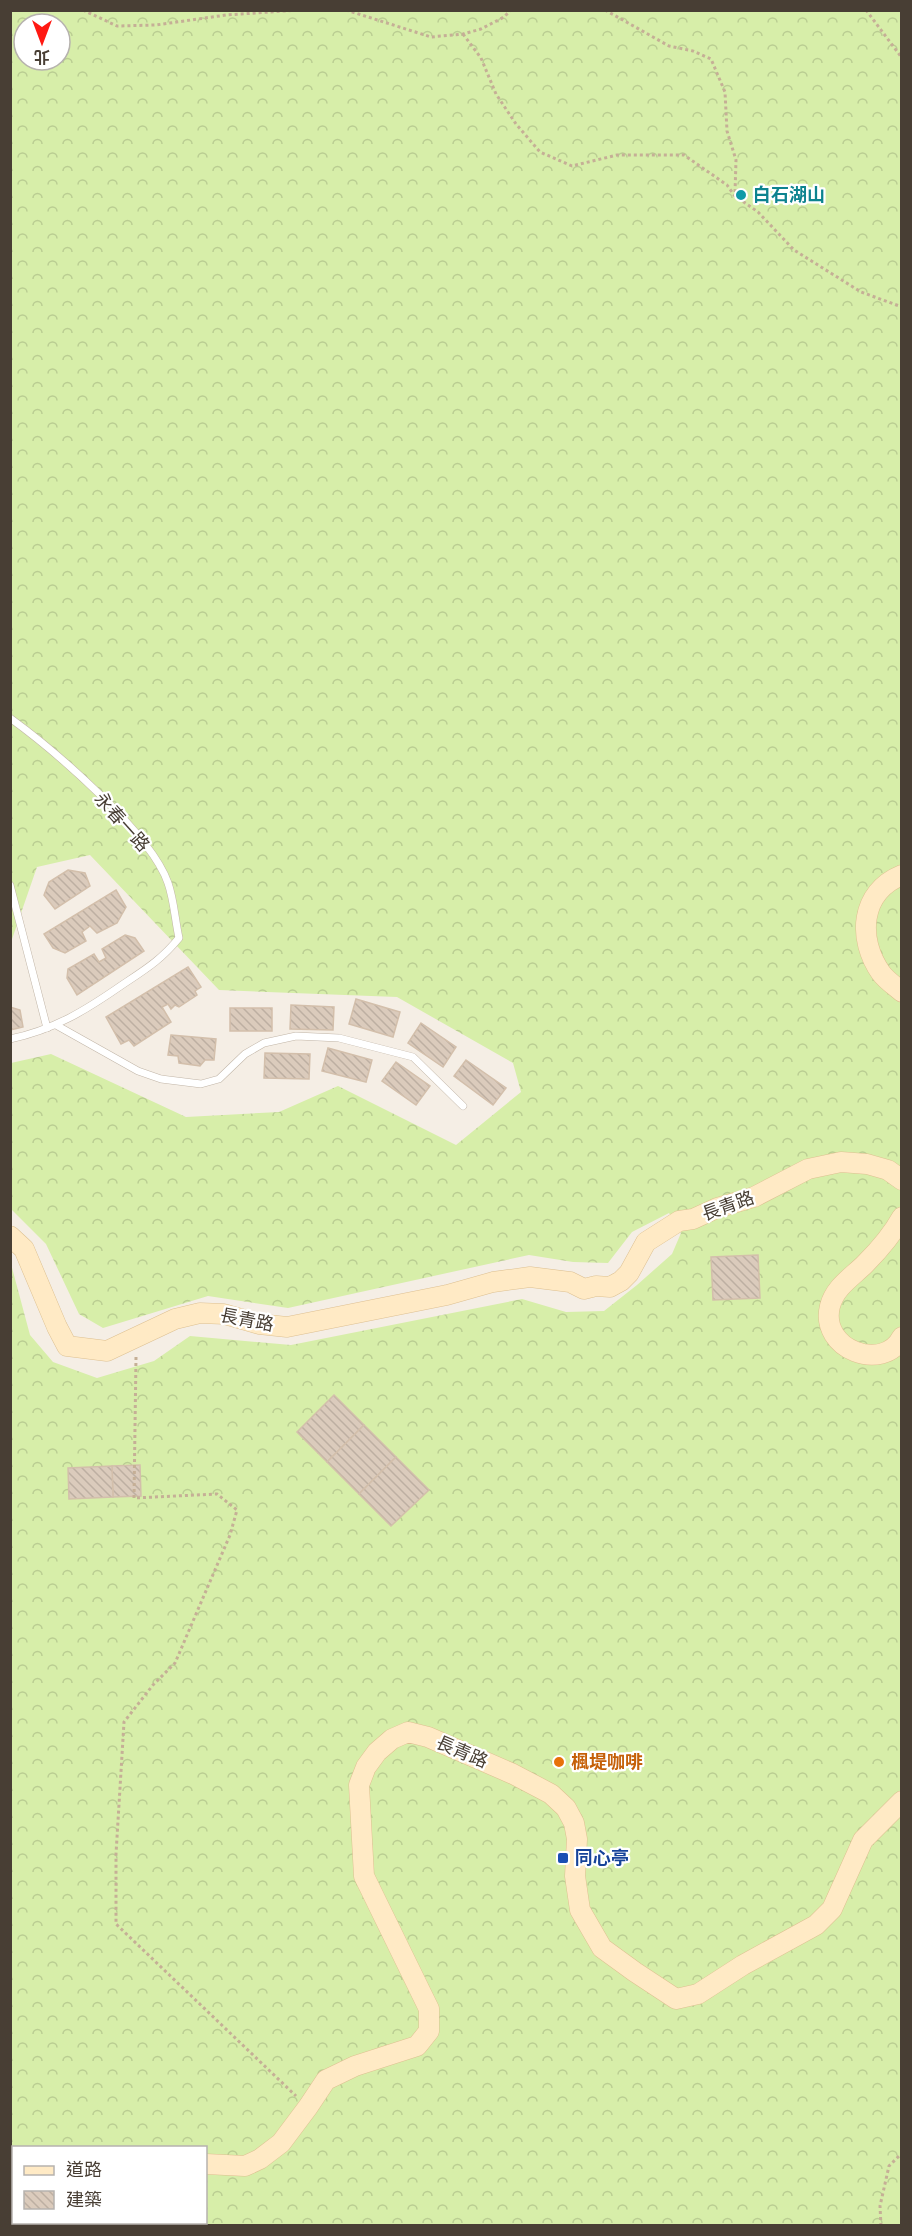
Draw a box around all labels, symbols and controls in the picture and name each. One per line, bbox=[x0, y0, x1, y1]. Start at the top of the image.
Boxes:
north arrow bbox=[12, 12, 72, 72]
text: 北 bbox=[34, 48, 50, 65]
place label: 白石湖山 bbox=[753, 185, 825, 205]
marker: 白石湖山 bbox=[734, 188, 748, 202]
street label: 永春一路 bbox=[90, 789, 154, 855]
street label: 長青路 bbox=[699, 1187, 757, 1225]
street label: 長青路 bbox=[219, 1305, 275, 1335]
street label: 長青路 bbox=[433, 1732, 491, 1772]
place label: 楓堤咖啡 bbox=[571, 1752, 643, 1772]
marker: 楓堤咖啡 bbox=[552, 1755, 566, 1769]
place label: 同心亭 bbox=[575, 1848, 629, 1868]
marker: 同心亭 bbox=[556, 1851, 570, 1865]
legend bbox=[12, 2146, 207, 2224]
text: 道路 bbox=[66, 2160, 102, 2180]
text: 建築 bbox=[66, 2190, 102, 2210]

